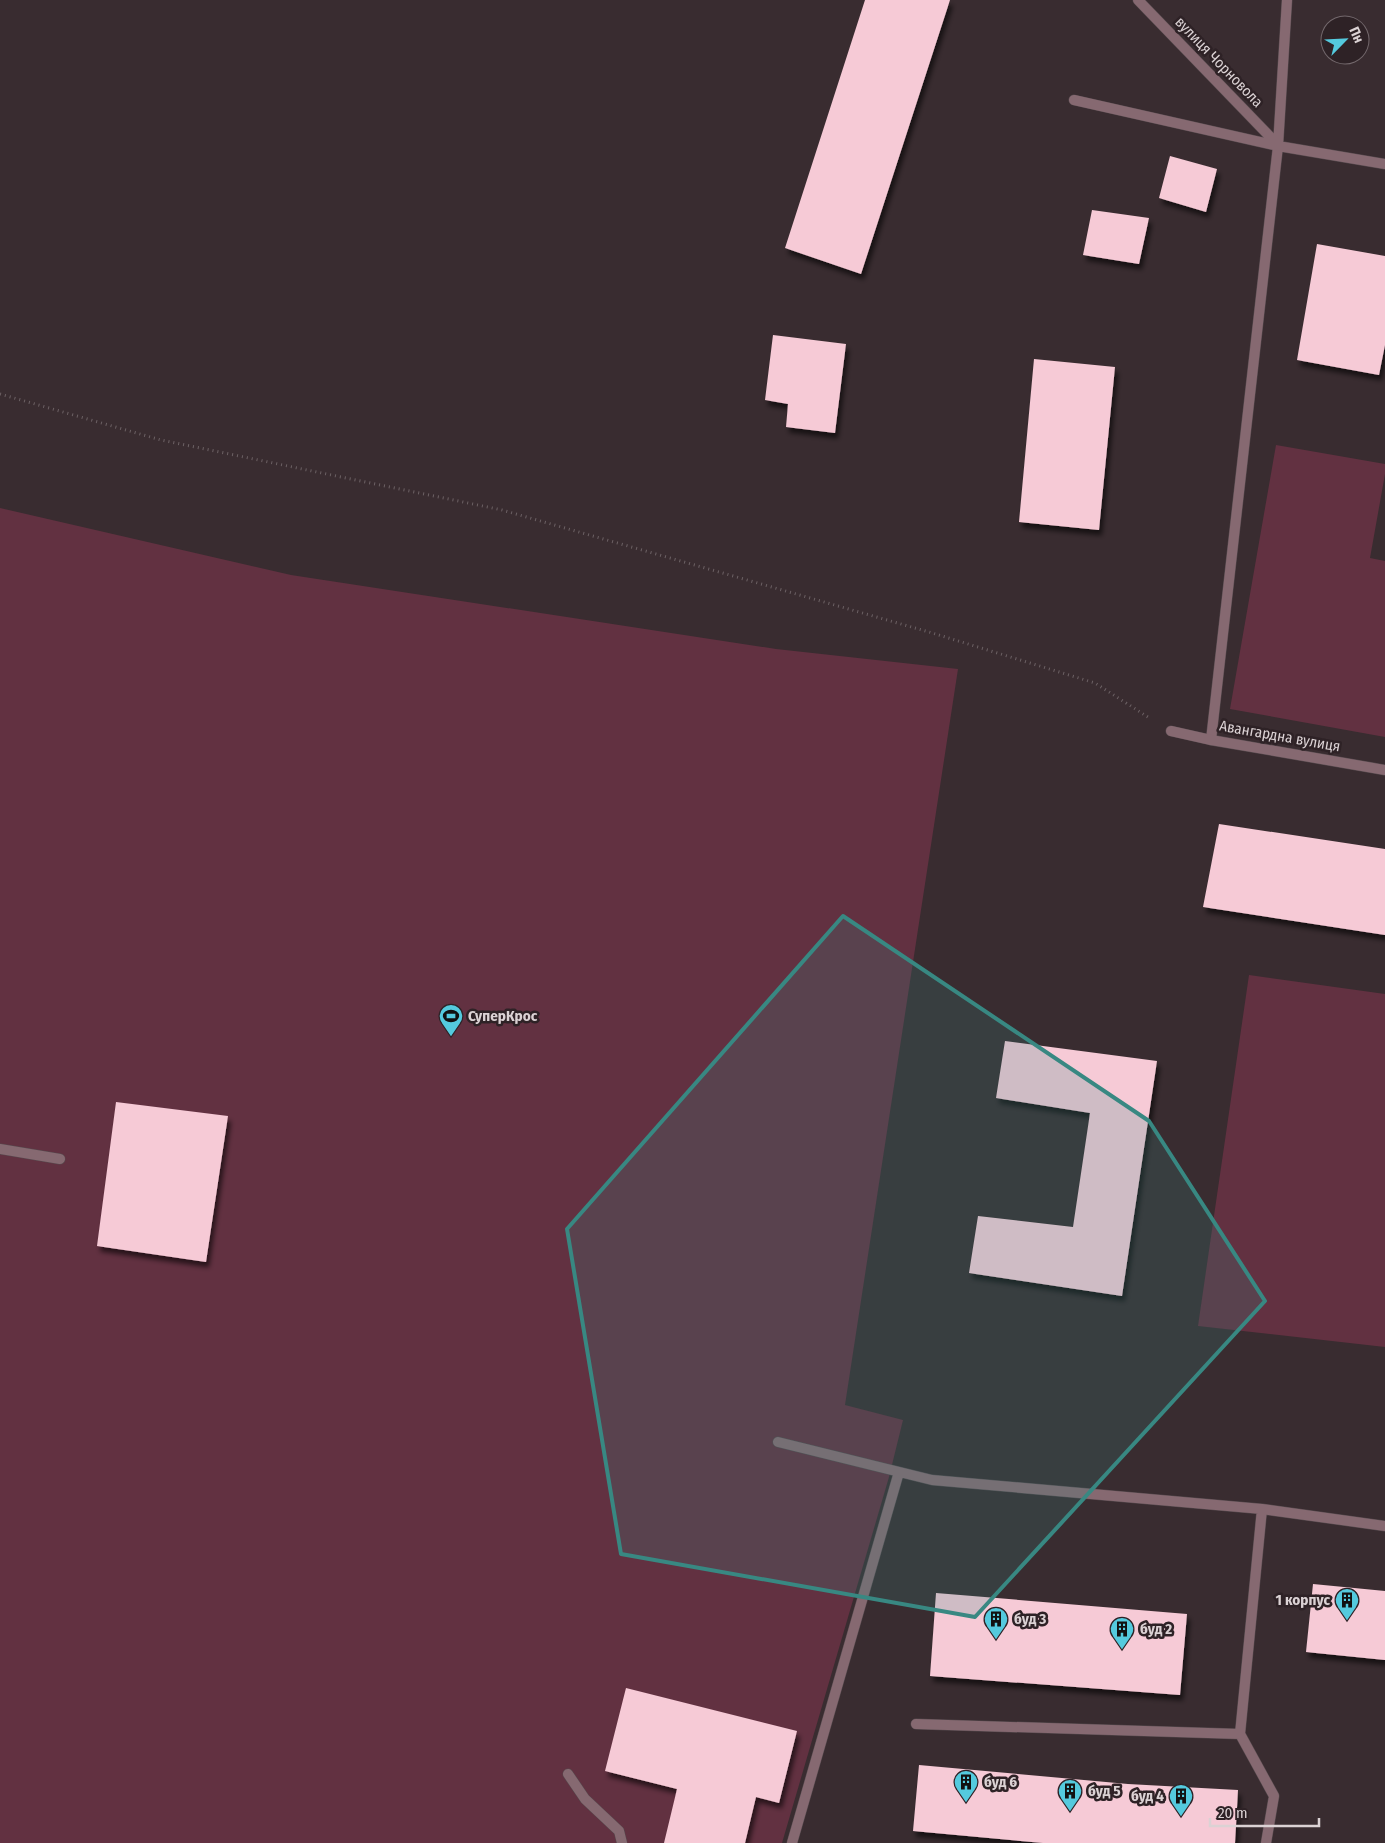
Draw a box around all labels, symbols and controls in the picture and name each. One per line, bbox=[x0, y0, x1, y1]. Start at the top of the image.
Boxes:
street label: вулиця Чорновола bbox=[1171, 13, 1267, 111]
north arrow bbox=[1320, 15, 1370, 65]
text: Пн bbox=[1345, 24, 1367, 46]
street label: Авангардна вулиця bbox=[1218, 717, 1342, 755]
sports icon: СуперКрос bbox=[438, 1003, 464, 1037]
place label: СуперКрос bbox=[468, 1007, 538, 1025]
building icon: 1 корпус bbox=[1334, 1587, 1360, 1621]
place label: 1 корпус bbox=[1276, 1591, 1330, 1609]
building icon: буд 3 bbox=[983, 1606, 1009, 1640]
place label: буд 3 bbox=[1014, 1610, 1046, 1628]
building icon: буд 2 bbox=[1109, 1616, 1135, 1650]
place label: буд 2 bbox=[1140, 1620, 1172, 1638]
building icon: буд 6 bbox=[953, 1769, 979, 1803]
place label: буд 6 bbox=[984, 1773, 1017, 1791]
building icon: буд 5 bbox=[1057, 1778, 1083, 1812]
place label: буд 5 bbox=[1088, 1782, 1121, 1800]
building icon: буд 4 bbox=[1168, 1783, 1194, 1817]
place label: буд 4 bbox=[1131, 1787, 1164, 1805]
scale bar bbox=[1210, 1796, 1319, 1828]
text: 20 m bbox=[1218, 1804, 1248, 1822]

